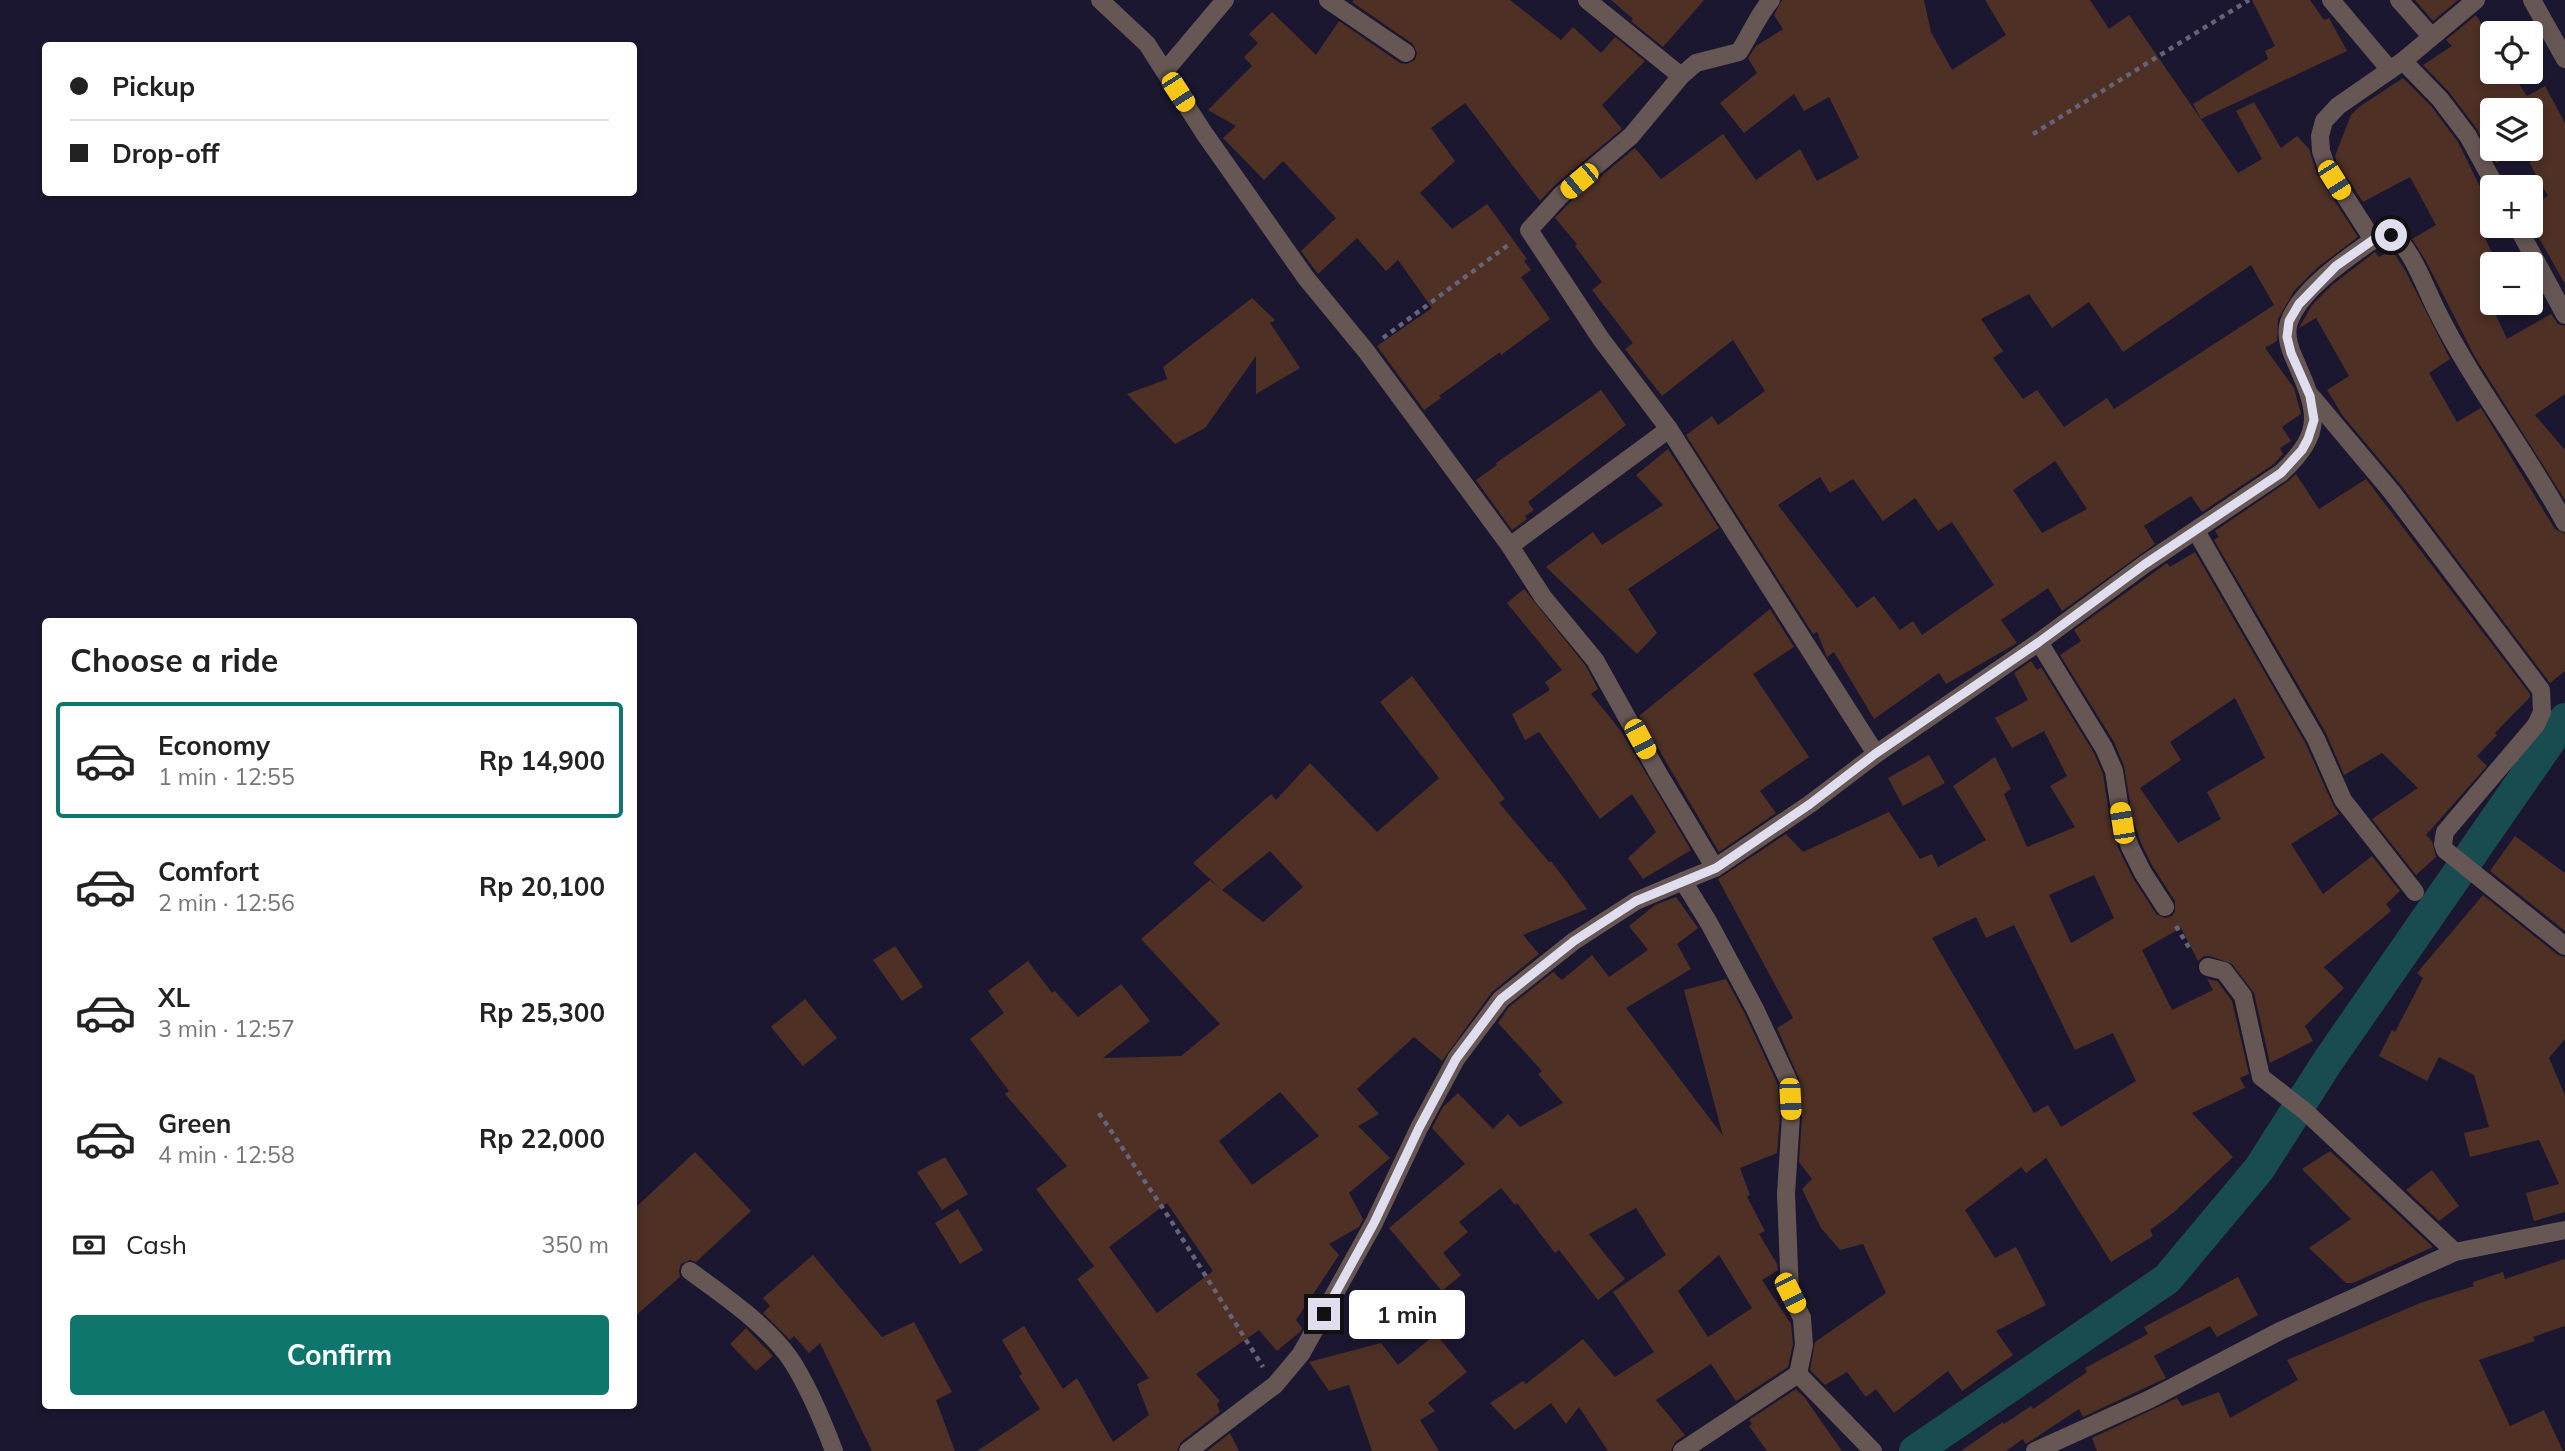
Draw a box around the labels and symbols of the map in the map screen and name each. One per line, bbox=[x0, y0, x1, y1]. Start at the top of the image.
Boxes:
car bbox=[1158, 69, 1199, 115]
car bbox=[2314, 157, 2355, 203]
car bbox=[1557, 159, 1602, 203]
route start bbox=[2375, 219, 2407, 251]
car bbox=[1621, 716, 1660, 762]
car bbox=[2109, 801, 2136, 845]
car bbox=[1779, 1077, 1802, 1121]
car bbox=[1772, 1270, 1809, 1316]
callout: 1 min bbox=[1348, 1290, 1464, 1338]
route end bbox=[1308, 1298, 1340, 1330]

